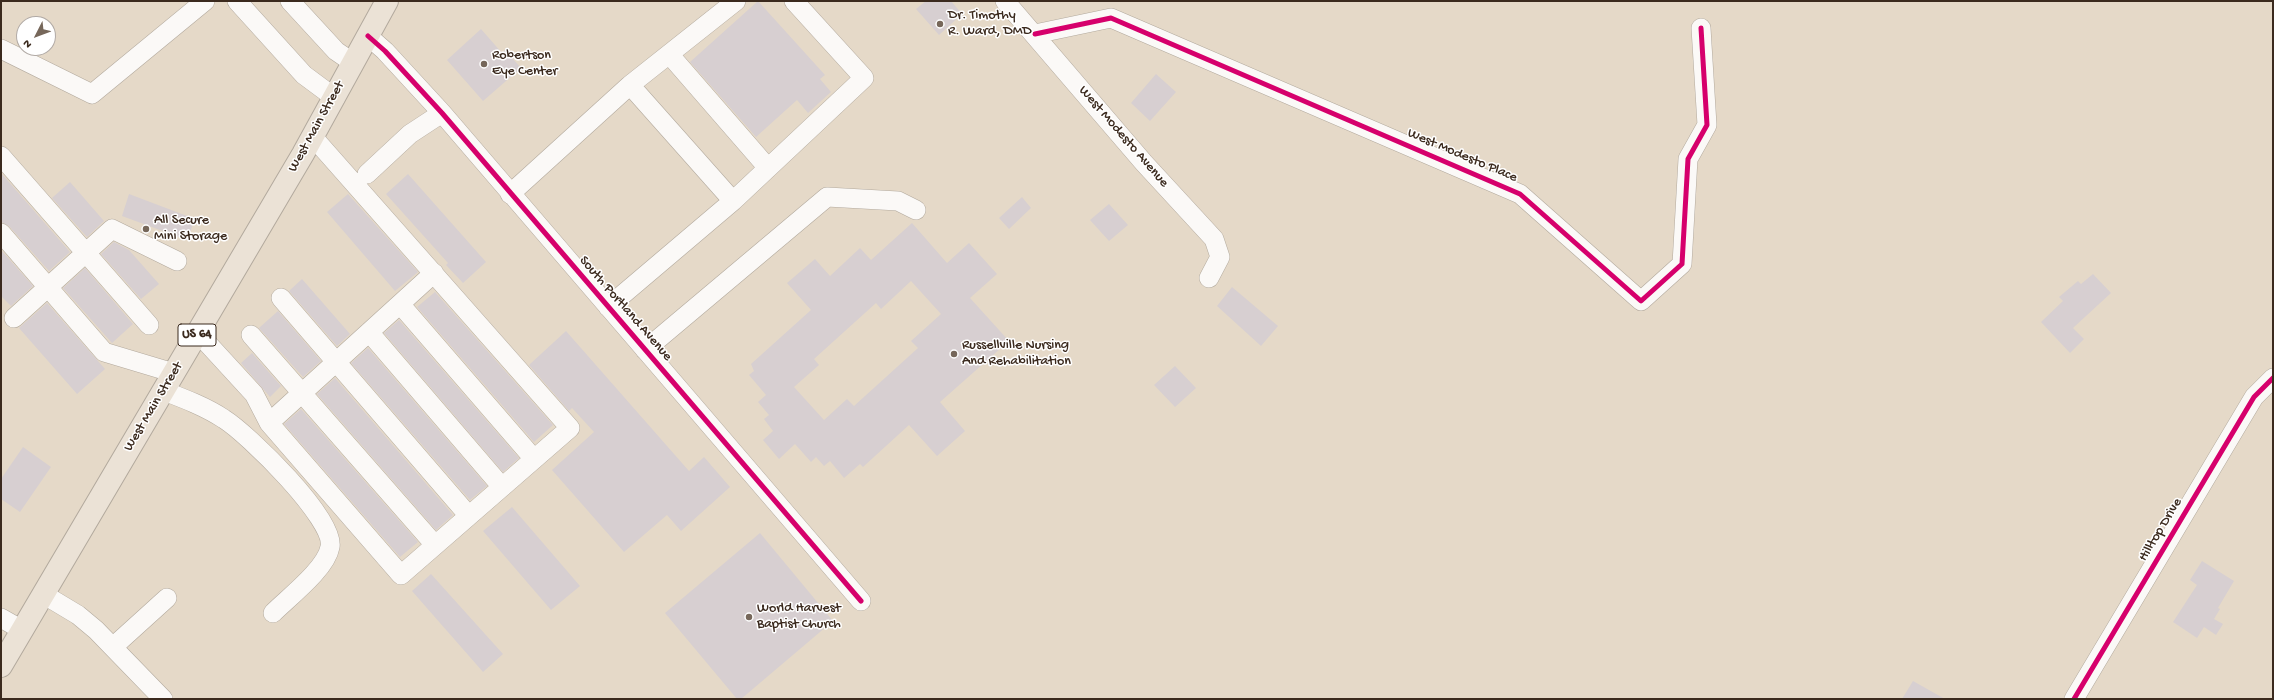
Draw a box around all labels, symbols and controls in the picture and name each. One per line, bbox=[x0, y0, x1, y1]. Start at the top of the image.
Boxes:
place label: Dr. Timothy R. Ward, DMD bbox=[948, 8, 1032, 40]
north arrow bbox=[16, 16, 56, 56]
marker: Dr. Timothy R. Ward, DMD bbox=[935, 19, 945, 29]
text: N bbox=[21, 37, 35, 50]
place label: Robertson Eye Center bbox=[492, 48, 558, 80]
marker: Robertson Eye Center bbox=[479, 59, 489, 69]
street label: West Main Street bbox=[285, 79, 349, 175]
street label: West Modesto Avenue bbox=[1074, 83, 1172, 191]
street label: West Modesto Place bbox=[1405, 125, 1519, 187]
place label: All Secure Mini Storage bbox=[154, 213, 227, 246]
marker: All Secure Mini Storage bbox=[141, 224, 151, 234]
street label: South Portland Avenue bbox=[575, 253, 675, 365]
road number: US 64 bbox=[178, 324, 216, 346]
place label: Russellville Nursing And Rehabilitation bbox=[962, 338, 1071, 370]
marker: Russellville Nursing And Rehabilitation bbox=[949, 349, 959, 359]
street label: West Main Street bbox=[121, 359, 187, 455]
street label: Hilltop Drive bbox=[2136, 495, 2186, 565]
place label: World Harvest Baptist Church bbox=[757, 601, 841, 634]
marker: World Harvest Baptist Church bbox=[744, 612, 754, 622]

